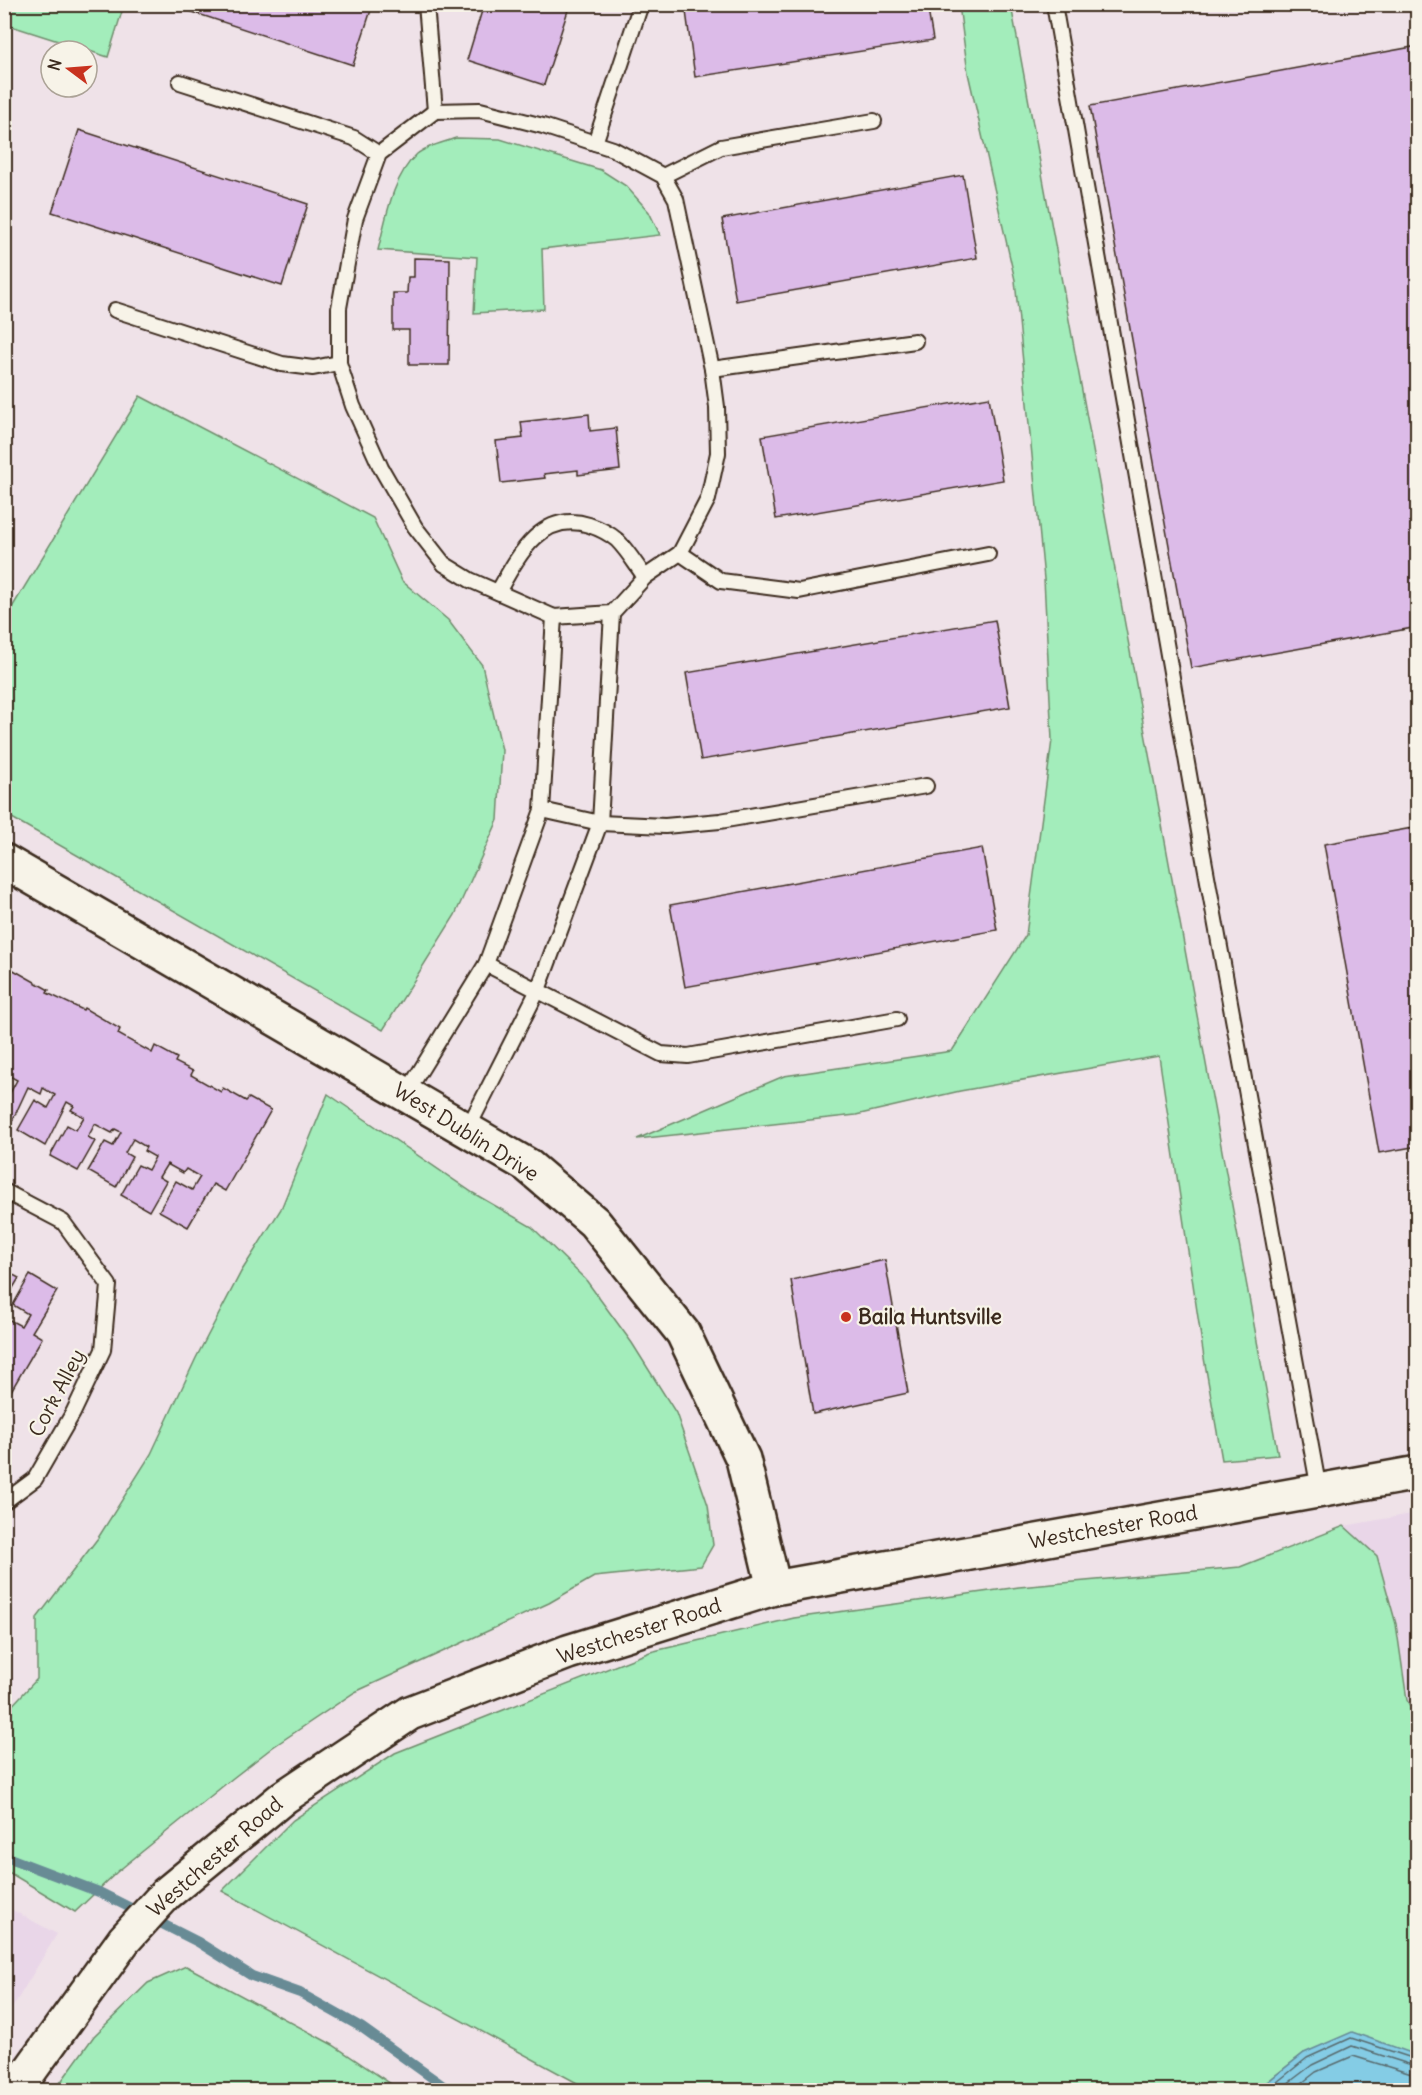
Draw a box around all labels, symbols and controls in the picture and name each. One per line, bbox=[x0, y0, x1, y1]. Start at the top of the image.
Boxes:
north arrow bbox=[39, 39, 99, 99]
text: N bbox=[43, 57, 66, 73]
street label: West Dublin Drive bbox=[389, 1076, 544, 1187]
place label: Baila Huntsville bbox=[858, 1303, 1002, 1330]
marker: Baila Huntsville bbox=[839, 1310, 853, 1324]
street label: Cork Alley bbox=[22, 1344, 91, 1441]
street label: Westchester Road bbox=[1026, 1498, 1199, 1555]
street label: Westchester Road bbox=[553, 1591, 724, 1670]
street label: Westchester Road bbox=[141, 1790, 288, 1923]

